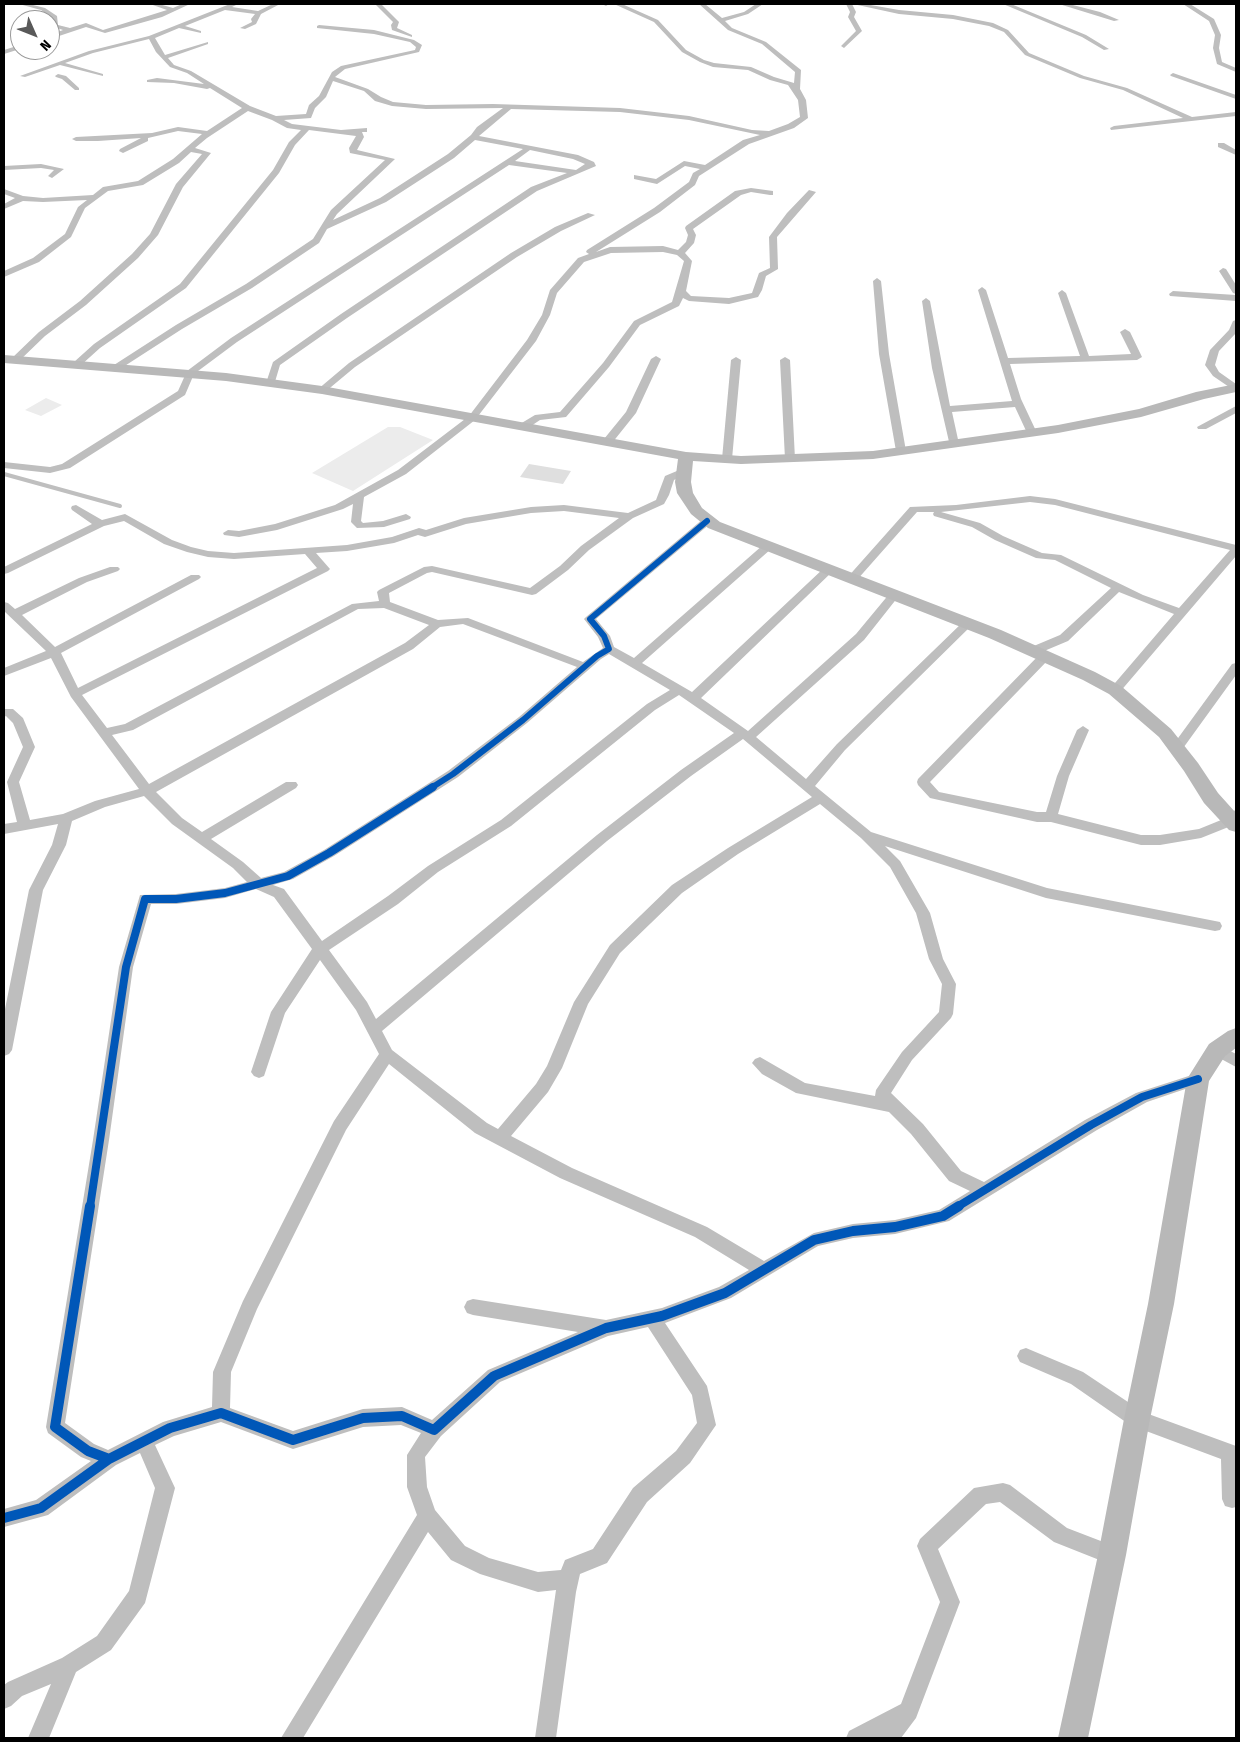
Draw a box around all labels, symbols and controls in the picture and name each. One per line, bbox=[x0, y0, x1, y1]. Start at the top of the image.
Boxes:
north arrow bbox=[10, 10, 60, 60]
text: N bbox=[36, 36, 54, 54]

